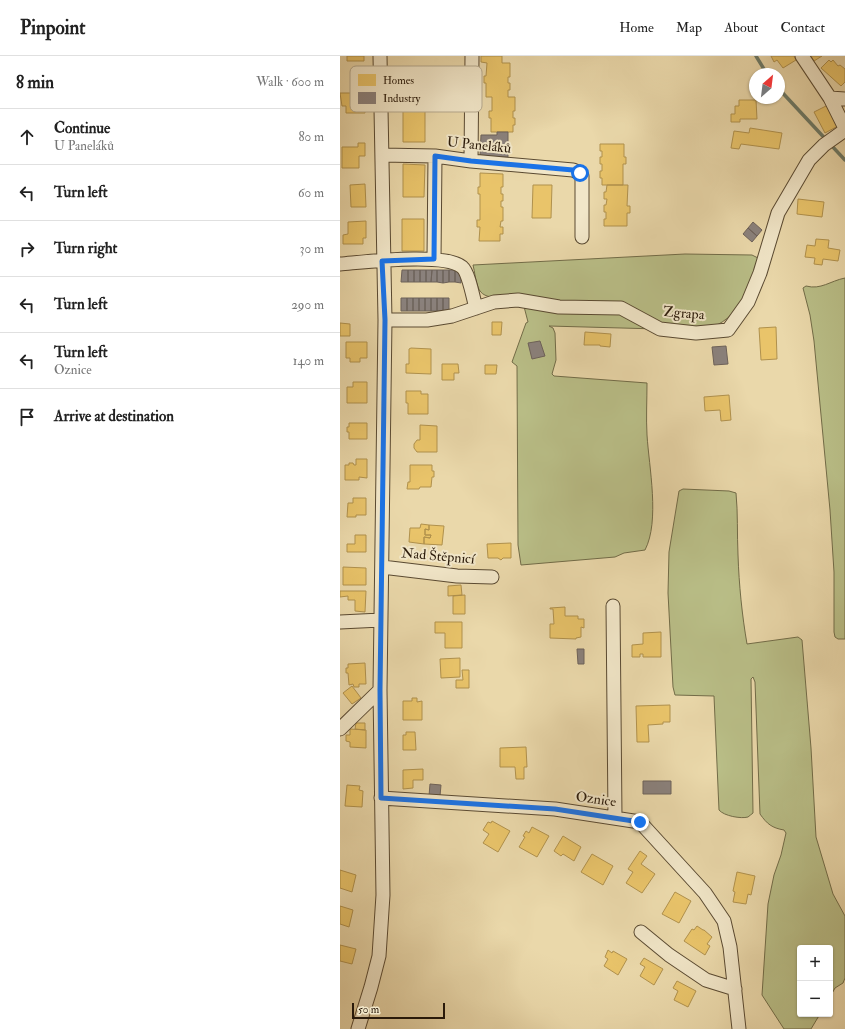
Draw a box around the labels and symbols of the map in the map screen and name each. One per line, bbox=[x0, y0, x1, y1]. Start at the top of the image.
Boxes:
legend bbox=[350, 66, 482, 112]
north arrow bbox=[749, 68, 785, 104]
text: Homes bbox=[383, 74, 414, 87]
text: Industry bbox=[383, 92, 421, 106]
street label: U Paneláků bbox=[446, 133, 512, 157]
route start bbox=[571, 164, 589, 182]
street label: Zgrapa bbox=[663, 303, 705, 324]
street label: Nad Štěpnicí bbox=[401, 543, 477, 569]
street label: Oznice bbox=[575, 788, 617, 810]
route end bbox=[631, 813, 649, 831]
scale bar bbox=[352, 1001, 445, 1020]

